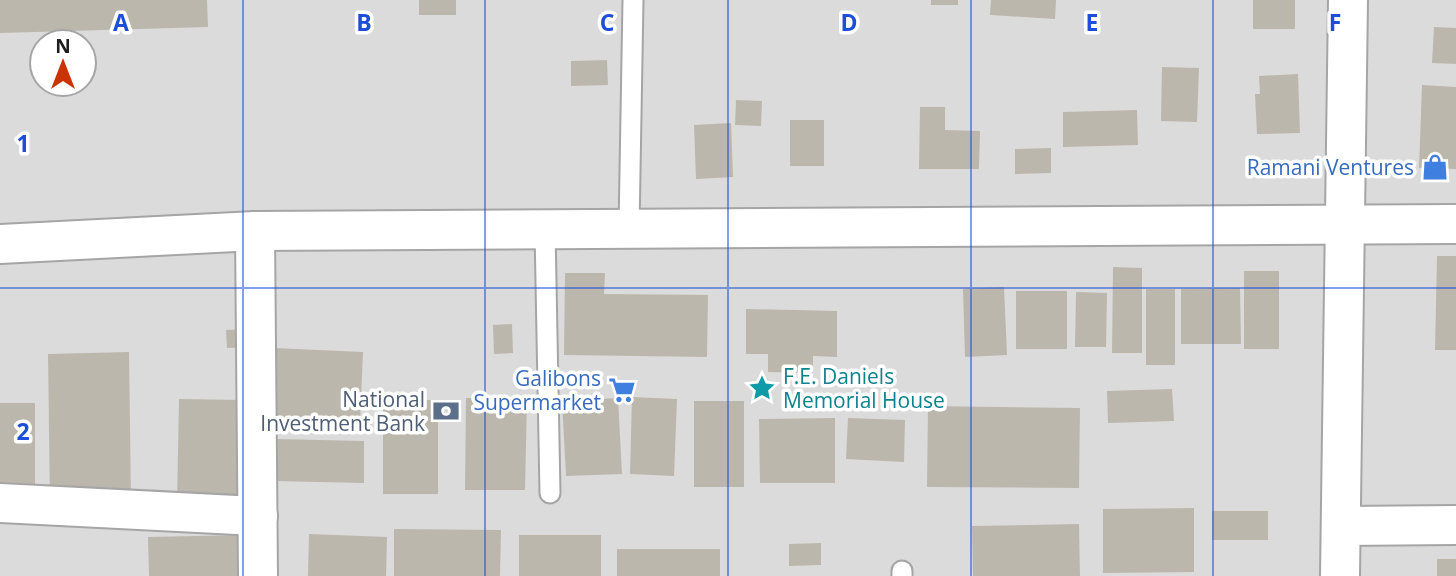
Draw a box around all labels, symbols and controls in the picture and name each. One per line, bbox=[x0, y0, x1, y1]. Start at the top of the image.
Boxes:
text: A bbox=[113, 6, 129, 38]
text: B bbox=[356, 6, 372, 38]
text: C bbox=[600, 6, 614, 38]
text: D bbox=[840, 6, 858, 38]
text: E bbox=[1086, 6, 1098, 38]
text: F bbox=[1329, 6, 1341, 38]
north arrow bbox=[28, 28, 98, 98]
text: N bbox=[55, 33, 71, 59]
text: 1 bbox=[16, 127, 30, 159]
shop icon: Ramani Ventures bbox=[1420, 152, 1450, 182]
place label: Ramani Ventures bbox=[1247, 153, 1414, 181]
place label: F.E. Daniels Memorial House bbox=[783, 362, 945, 414]
place label: Galibons Supermarket bbox=[473, 364, 601, 416]
place icon: F.E. Daniels Memorial House bbox=[747, 373, 777, 403]
supermarket icon: Galibons Supermarket bbox=[607, 375, 637, 405]
place label: National Investment Bank bbox=[260, 385, 425, 437]
bank icon: National Investment Bank bbox=[431, 396, 461, 426]
text: 2 bbox=[16, 415, 30, 447]

